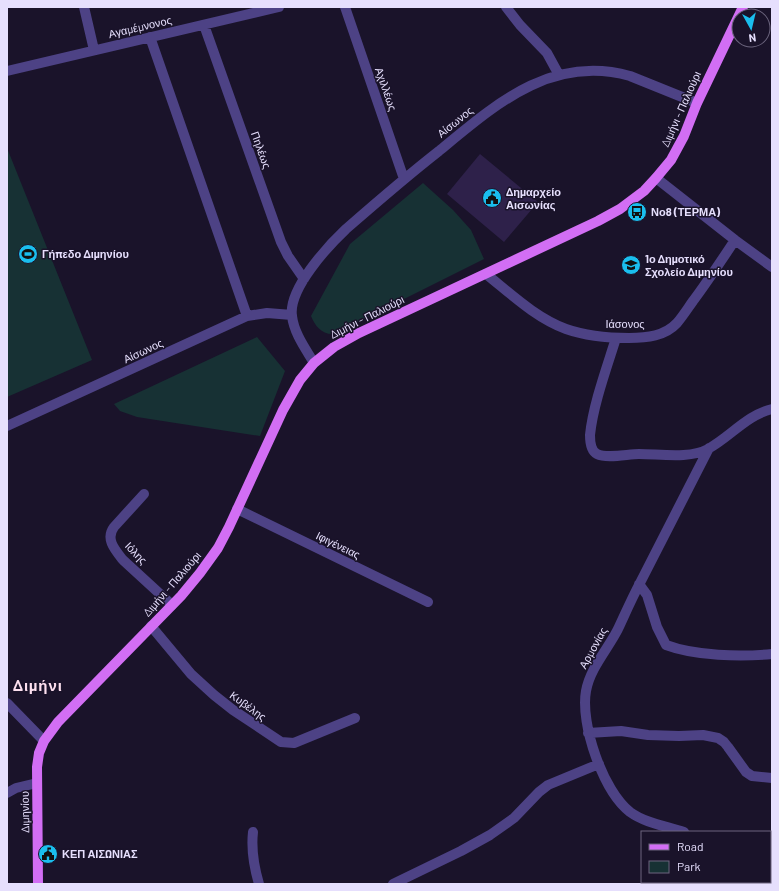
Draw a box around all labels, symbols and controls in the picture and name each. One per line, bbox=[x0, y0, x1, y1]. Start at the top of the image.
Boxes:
north arrow bbox=[731, 8, 771, 48]
street label: Αγαμέμνονος bbox=[107, 13, 173, 40]
text: N bbox=[748, 31, 757, 45]
street label: Αχιλλέως bbox=[373, 65, 400, 112]
street label: Διμήνι - Παλιούρι bbox=[658, 68, 703, 149]
street label: Αίσωνος bbox=[434, 103, 475, 140]
street label: Πηλέως bbox=[249, 130, 274, 170]
place label: Δημαρχείο Αισωνίας bbox=[506, 185, 561, 212]
public building icon: Δημαρχείο Αισωνίας bbox=[481, 187, 503, 209]
bus stop icon: Νο8 (ΤΕΡΜΑ) bbox=[626, 201, 648, 223]
place label: Νο8 (ΤΕΡΜΑ) bbox=[651, 205, 720, 218]
sports icon: Γήπεδο Διμηνίου bbox=[17, 243, 39, 265]
place label: Γήπεδο Διμηνίου bbox=[42, 247, 129, 260]
place label: 1ο Δημοτικό Σχολείο Διμηνίου bbox=[645, 252, 733, 278]
school or university icon: 1ο Δημοτικό Σχολείο Διμηνίου bbox=[620, 254, 642, 276]
street label: Διμήνι - Παλιούρι bbox=[328, 292, 406, 341]
street label: Ιάσονος bbox=[605, 317, 645, 330]
street label: Αίσωνος bbox=[121, 336, 165, 365]
street label: Ιφιγένειας bbox=[314, 528, 362, 561]
street label: Ιόλης bbox=[123, 539, 150, 566]
street label: Διμήνι - Παλιούρι bbox=[140, 548, 204, 619]
street label: Αρμονίας bbox=[576, 625, 609, 671]
district label: Διμήνι bbox=[13, 676, 63, 694]
street label: Κυβέλης bbox=[228, 688, 269, 723]
street label: Διμηνίου bbox=[18, 791, 31, 833]
legend bbox=[641, 831, 771, 883]
text: Road bbox=[677, 839, 704, 853]
public building icon: ΚΕΠ ΑΙΣΩΝΙΑΣ bbox=[37, 843, 59, 865]
place label: ΚΕΠ ΑΙΣΩΝΙΑΣ bbox=[62, 847, 138, 860]
text: Park bbox=[677, 859, 701, 873]

